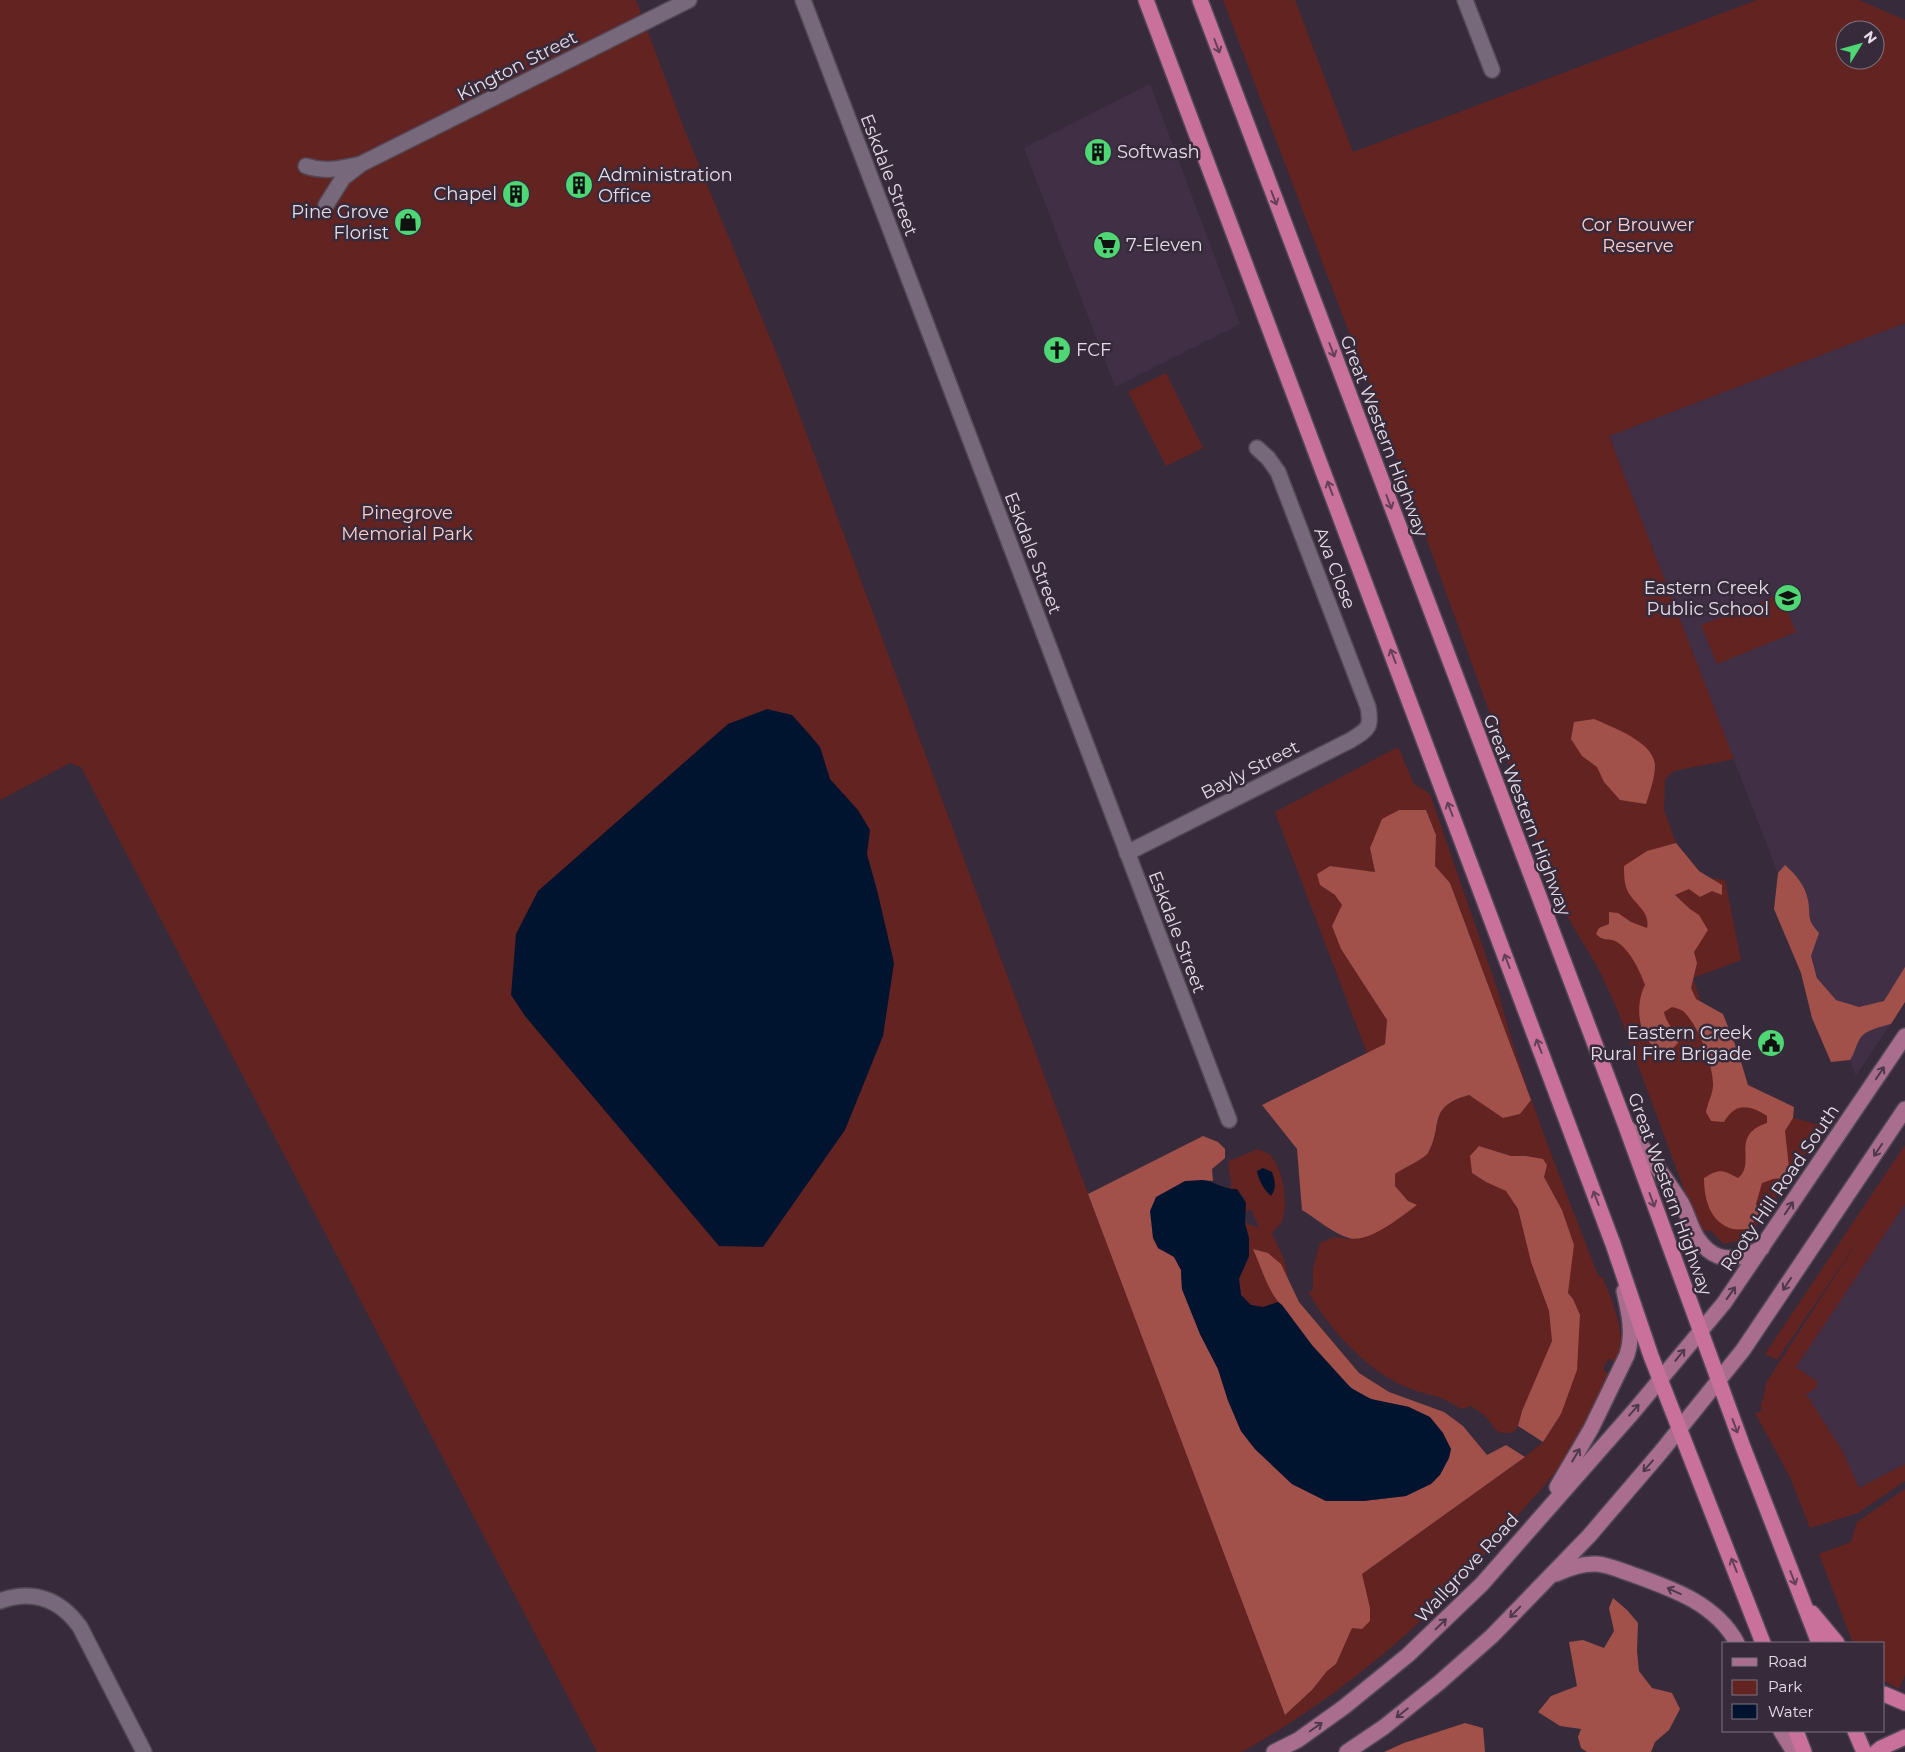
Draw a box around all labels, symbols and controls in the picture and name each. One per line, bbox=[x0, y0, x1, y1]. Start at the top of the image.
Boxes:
north arrow bbox=[1835, 20, 1885, 70]
street label: Kington Street bbox=[453, 26, 581, 106]
text: N bbox=[1860, 27, 1881, 47]
one-way arrow bbox=[1213, 37, 1222, 53]
street label: Eskdale Street bbox=[856, 111, 922, 239]
building icon: Softwash bbox=[1083, 137, 1113, 167]
place label: Softwash bbox=[1117, 141, 1200, 163]
place label: Administration Office bbox=[598, 164, 733, 207]
building icon: Administration Office bbox=[564, 170, 594, 200]
building icon: Chapel bbox=[501, 179, 531, 209]
place label: Chapel bbox=[434, 183, 497, 205]
one-way arrow bbox=[1270, 190, 1279, 205]
place label: Pine Grove Florist bbox=[291, 201, 389, 244]
shop icon: Pine Grove Florist bbox=[393, 207, 423, 237]
park label: Cor Brouwer Reserve bbox=[1581, 214, 1695, 257]
supermarket icon: 7-Eleven bbox=[1092, 230, 1122, 260]
place label: 7-Eleven bbox=[1126, 234, 1203, 256]
street label: Great Western Highway bbox=[1335, 332, 1433, 540]
church icon: FCF bbox=[1042, 335, 1072, 365]
place label: FCF bbox=[1076, 339, 1111, 361]
one-way arrow bbox=[1327, 342, 1337, 357]
one-way arrow bbox=[1325, 481, 1334, 496]
street label: Eskdale Street bbox=[1000, 489, 1066, 617]
one-way arrow bbox=[1385, 494, 1394, 509]
park label: Pinegrove Memorial Park bbox=[341, 502, 473, 545]
street label: Ava Close bbox=[1309, 524, 1361, 612]
place label: Eastern Creek Public School bbox=[1644, 577, 1769, 620]
school or university icon: Eastern Creek Public School bbox=[1773, 583, 1803, 613]
one-way arrow bbox=[1388, 649, 1397, 665]
street label: Great Western Highway bbox=[1478, 711, 1576, 919]
street label: Bayly Street bbox=[1197, 736, 1303, 804]
one-way arrow bbox=[1445, 801, 1454, 817]
street label: Eskdale Street bbox=[1144, 868, 1210, 996]
one-way arrow bbox=[1502, 954, 1511, 969]
place label: Eastern Creek Rural Fire Brigade bbox=[1590, 1022, 1752, 1065]
public building icon: Eastern Creek Rural Fire Brigade bbox=[1756, 1028, 1786, 1058]
one-way arrow bbox=[1534, 1039, 1543, 1054]
one-way arrow bbox=[1875, 1066, 1885, 1080]
street label: Great Western Highway bbox=[1623, 1090, 1717, 1298]
street label: Rooty Hill Road South bbox=[1716, 1100, 1844, 1276]
one-way arrow bbox=[1873, 1142, 1883, 1156]
one-way arrow bbox=[1591, 1191, 1600, 1206]
one-way arrow bbox=[1648, 1192, 1657, 1207]
one-way arrow bbox=[1784, 1201, 1795, 1215]
one-way arrow bbox=[1782, 1277, 1792, 1291]
one-way arrow bbox=[1726, 1286, 1736, 1300]
one-way arrow bbox=[1675, 1349, 1686, 1362]
one-way arrow bbox=[1628, 1404, 1640, 1417]
one-way arrow bbox=[1731, 1418, 1740, 1433]
one-way arrow bbox=[1572, 1448, 1582, 1462]
one-way arrow bbox=[1643, 1459, 1654, 1472]
street label: Wallgrove Road bbox=[1411, 1509, 1523, 1627]
one-way arrow bbox=[1729, 1558, 1738, 1573]
one-way arrow bbox=[1789, 1570, 1798, 1585]
one-way arrow bbox=[1667, 1585, 1682, 1595]
one-way arrow bbox=[1509, 1606, 1522, 1618]
one-way arrow bbox=[1434, 1618, 1447, 1630]
legend bbox=[1722, 1642, 1885, 1732]
text: Road bbox=[1768, 1652, 1807, 1671]
text: Park bbox=[1768, 1677, 1802, 1696]
text: Water bbox=[1768, 1702, 1814, 1721]
one-way arrow bbox=[1396, 1707, 1409, 1718]
one-way arrow bbox=[1308, 1722, 1322, 1732]

